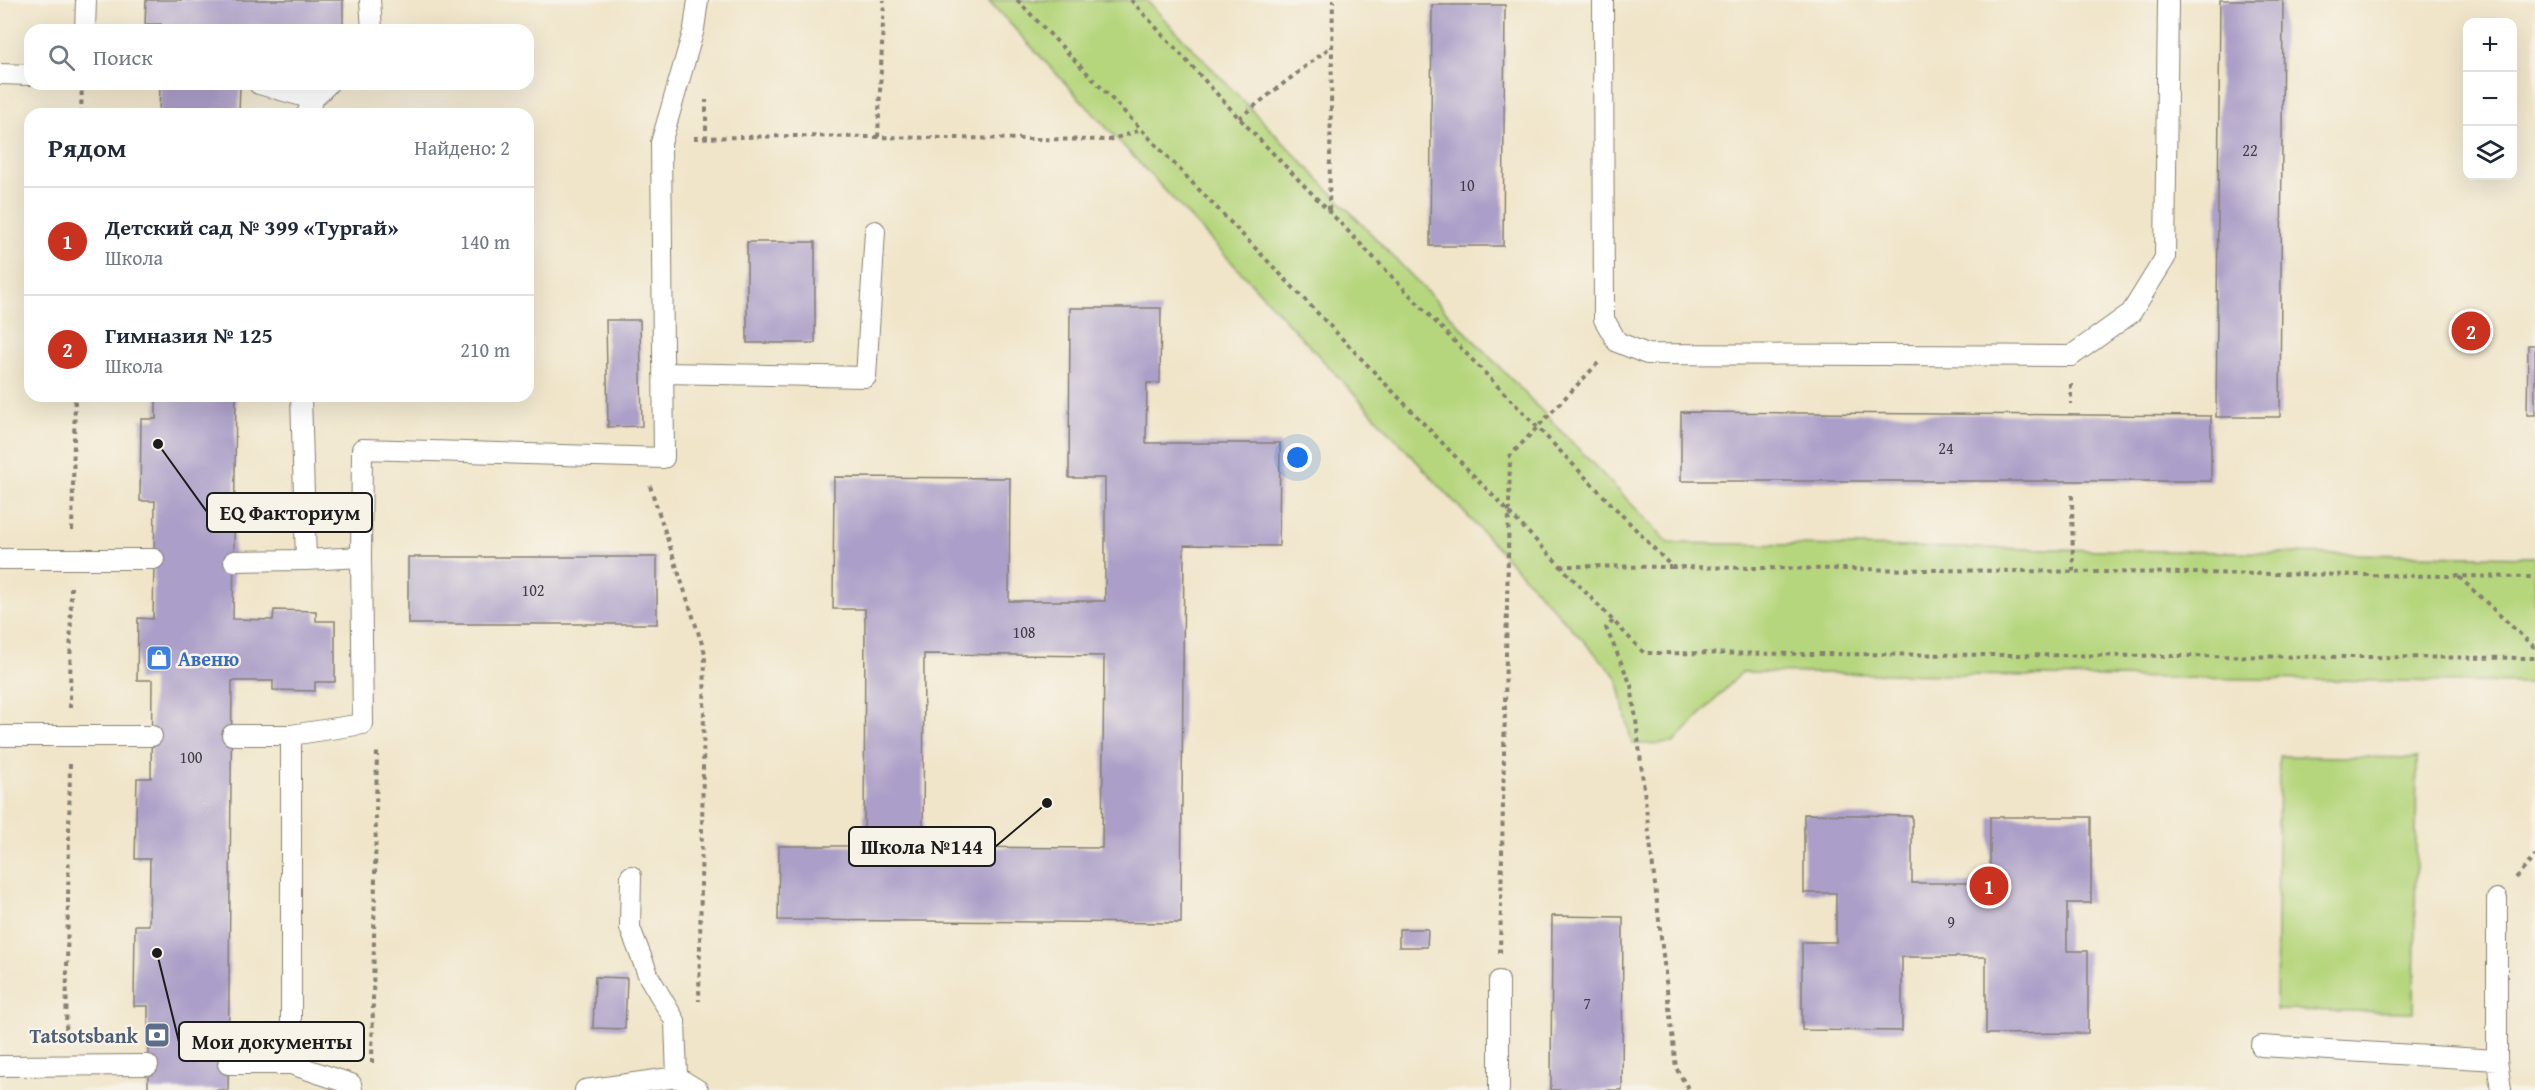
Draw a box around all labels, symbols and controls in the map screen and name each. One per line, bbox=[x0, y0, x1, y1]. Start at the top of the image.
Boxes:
map controls bbox=[2463, 18, 2517, 180]
button: + bbox=[2463, 18, 2517, 72]
search box bbox=[24, 24, 534, 90]
icon: search bbox=[45, 41, 78, 74]
text: Поиск bbox=[93, 41, 153, 73]
button: − bbox=[2463, 72, 2517, 126]
button: layers bbox=[2463, 126, 2517, 180]
text: Рядом bbox=[48, 128, 126, 167]
text: Найдено: 2 bbox=[414, 133, 510, 162]
house number: 22 bbox=[2242, 138, 2258, 162]
house number: 10 bbox=[1459, 173, 1475, 197]
text: Детский сад № 399 «Тургай» bbox=[105, 211, 399, 243]
text: 1 bbox=[62, 227, 73, 256]
text: 140 m bbox=[460, 227, 510, 256]
text: Школа bbox=[105, 243, 163, 272]
pin: 2 bbox=[2452, 308, 2490, 354]
text: Гимназия № 125 bbox=[105, 319, 273, 351]
text: 2 bbox=[62, 335, 73, 364]
text: 210 m bbox=[460, 335, 510, 364]
text: Школа bbox=[105, 351, 163, 380]
house number: 24 bbox=[1938, 436, 1954, 460]
your location bbox=[1283, 443, 1312, 472]
callout: EQ Факториум bbox=[207, 493, 372, 532]
text: EQ Факториум bbox=[220, 497, 361, 528]
house number: 102 bbox=[521, 578, 545, 602]
house number: 108 bbox=[1012, 620, 1036, 644]
shop icon: Авеню bbox=[144, 643, 174, 673]
place label: Авеню bbox=[178, 644, 239, 673]
house number: 100 bbox=[179, 745, 203, 769]
callout: Школа №144 bbox=[849, 827, 995, 866]
text: Школа №144 bbox=[861, 831, 983, 862]
pin: 1 bbox=[1970, 864, 2008, 908]
house number: 9 bbox=[1947, 910, 1955, 934]
house number: 7 bbox=[1583, 991, 1591, 1015]
bank icon: Tatsotsbank bbox=[142, 1020, 172, 1050]
place label: Tatsotsbank bbox=[29, 1021, 139, 1050]
callout: Мои документы bbox=[179, 1022, 364, 1061]
text: Мои документы bbox=[192, 1026, 352, 1057]

